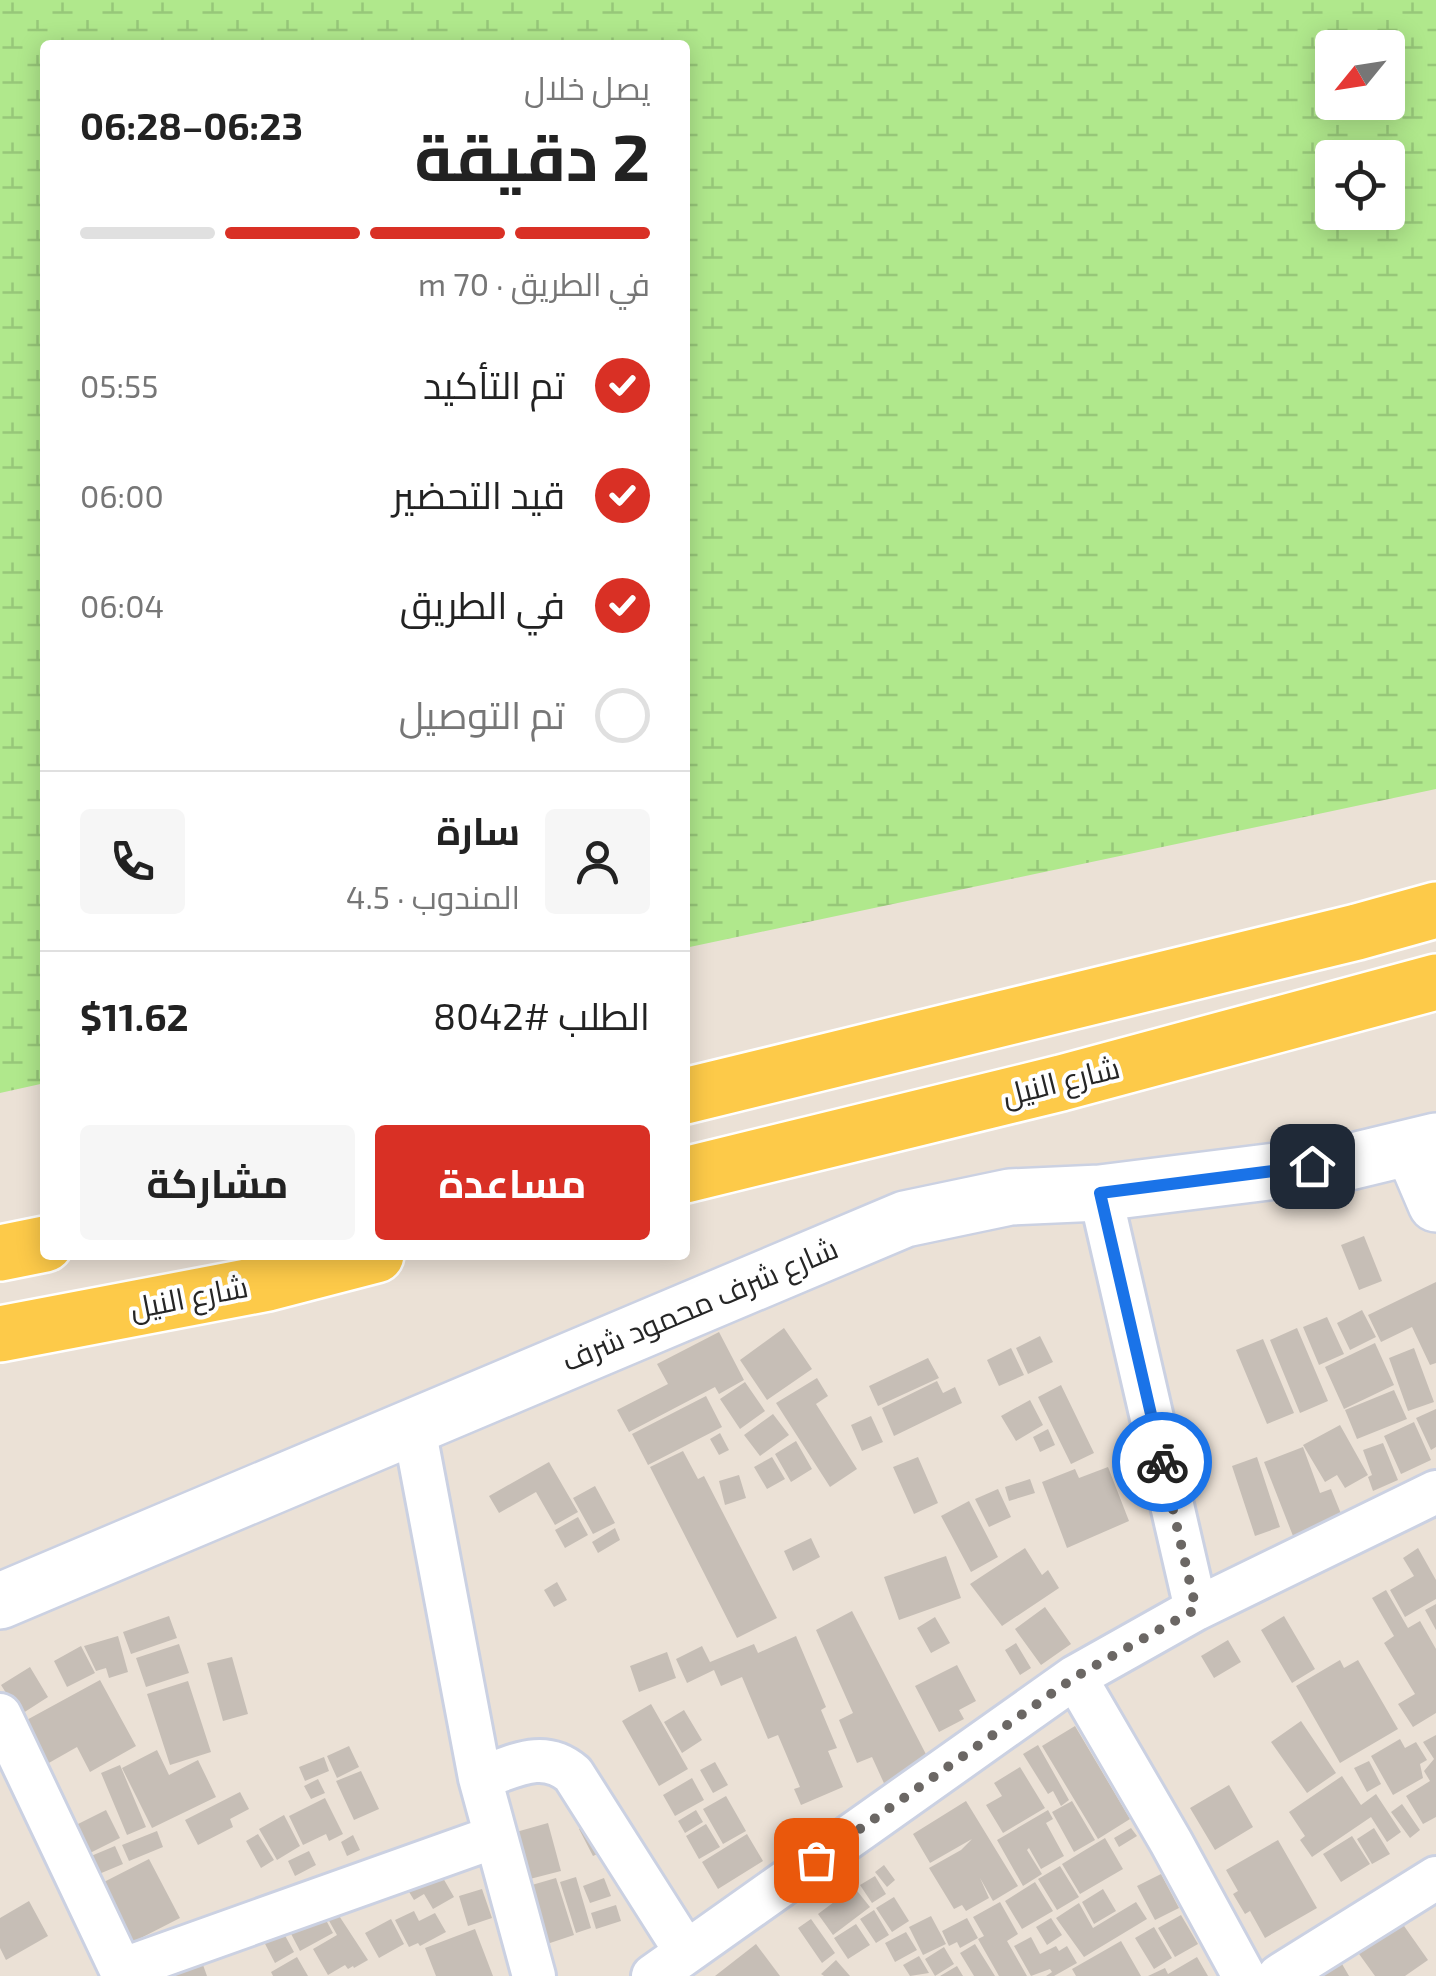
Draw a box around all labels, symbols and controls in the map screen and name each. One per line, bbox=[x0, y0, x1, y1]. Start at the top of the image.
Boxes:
north arrow bbox=[1315, 30, 1405, 120]
map controls bbox=[1315, 30, 1405, 230]
text: يصل خلال bbox=[524, 68, 650, 106]
text: 06:23–06:28 bbox=[80, 102, 303, 148]
text: 2 دقيقة bbox=[414, 116, 650, 194]
button: locate bbox=[1315, 140, 1405, 230]
text: في الطريق · 70 m bbox=[418, 264, 650, 302]
icon: check bbox=[595, 358, 650, 413]
text: تم التأكيد bbox=[423, 361, 565, 407]
text: 05:55 bbox=[80, 366, 158, 404]
icon: check bbox=[595, 468, 650, 523]
text: قيد التحضير bbox=[392, 471, 565, 517]
text: 06:00 bbox=[80, 476, 164, 514]
icon: check bbox=[595, 578, 650, 633]
text: في الطريق bbox=[400, 581, 565, 627]
text: 06:04 bbox=[80, 586, 164, 624]
text: تم التوصيل bbox=[399, 691, 565, 737]
text: سارة bbox=[437, 807, 520, 853]
button: phone bbox=[80, 809, 185, 914]
button: person bbox=[545, 809, 650, 914]
text: المندوب · 4.5 bbox=[346, 877, 520, 915]
text: الطلب #8042 bbox=[433, 992, 650, 1038]
text: $11.62 bbox=[80, 993, 189, 1039]
street label: شارع النيل bbox=[998, 1048, 1124, 1116]
pin bbox=[1270, 1124, 1355, 1209]
button: مشاركة bbox=[80, 1125, 355, 1240]
button: مساعدة bbox=[375, 1125, 650, 1240]
icon: home bbox=[1285, 1139, 1340, 1194]
street label: شارع شرف محمود شرف bbox=[556, 1229, 844, 1381]
street label: شارع النيل bbox=[126, 1267, 252, 1329]
courier bbox=[1112, 1412, 1212, 1512]
icon: bike bbox=[1135, 1435, 1190, 1490]
pin bbox=[774, 1818, 859, 1903]
icon: bag bbox=[789, 1833, 844, 1888]

